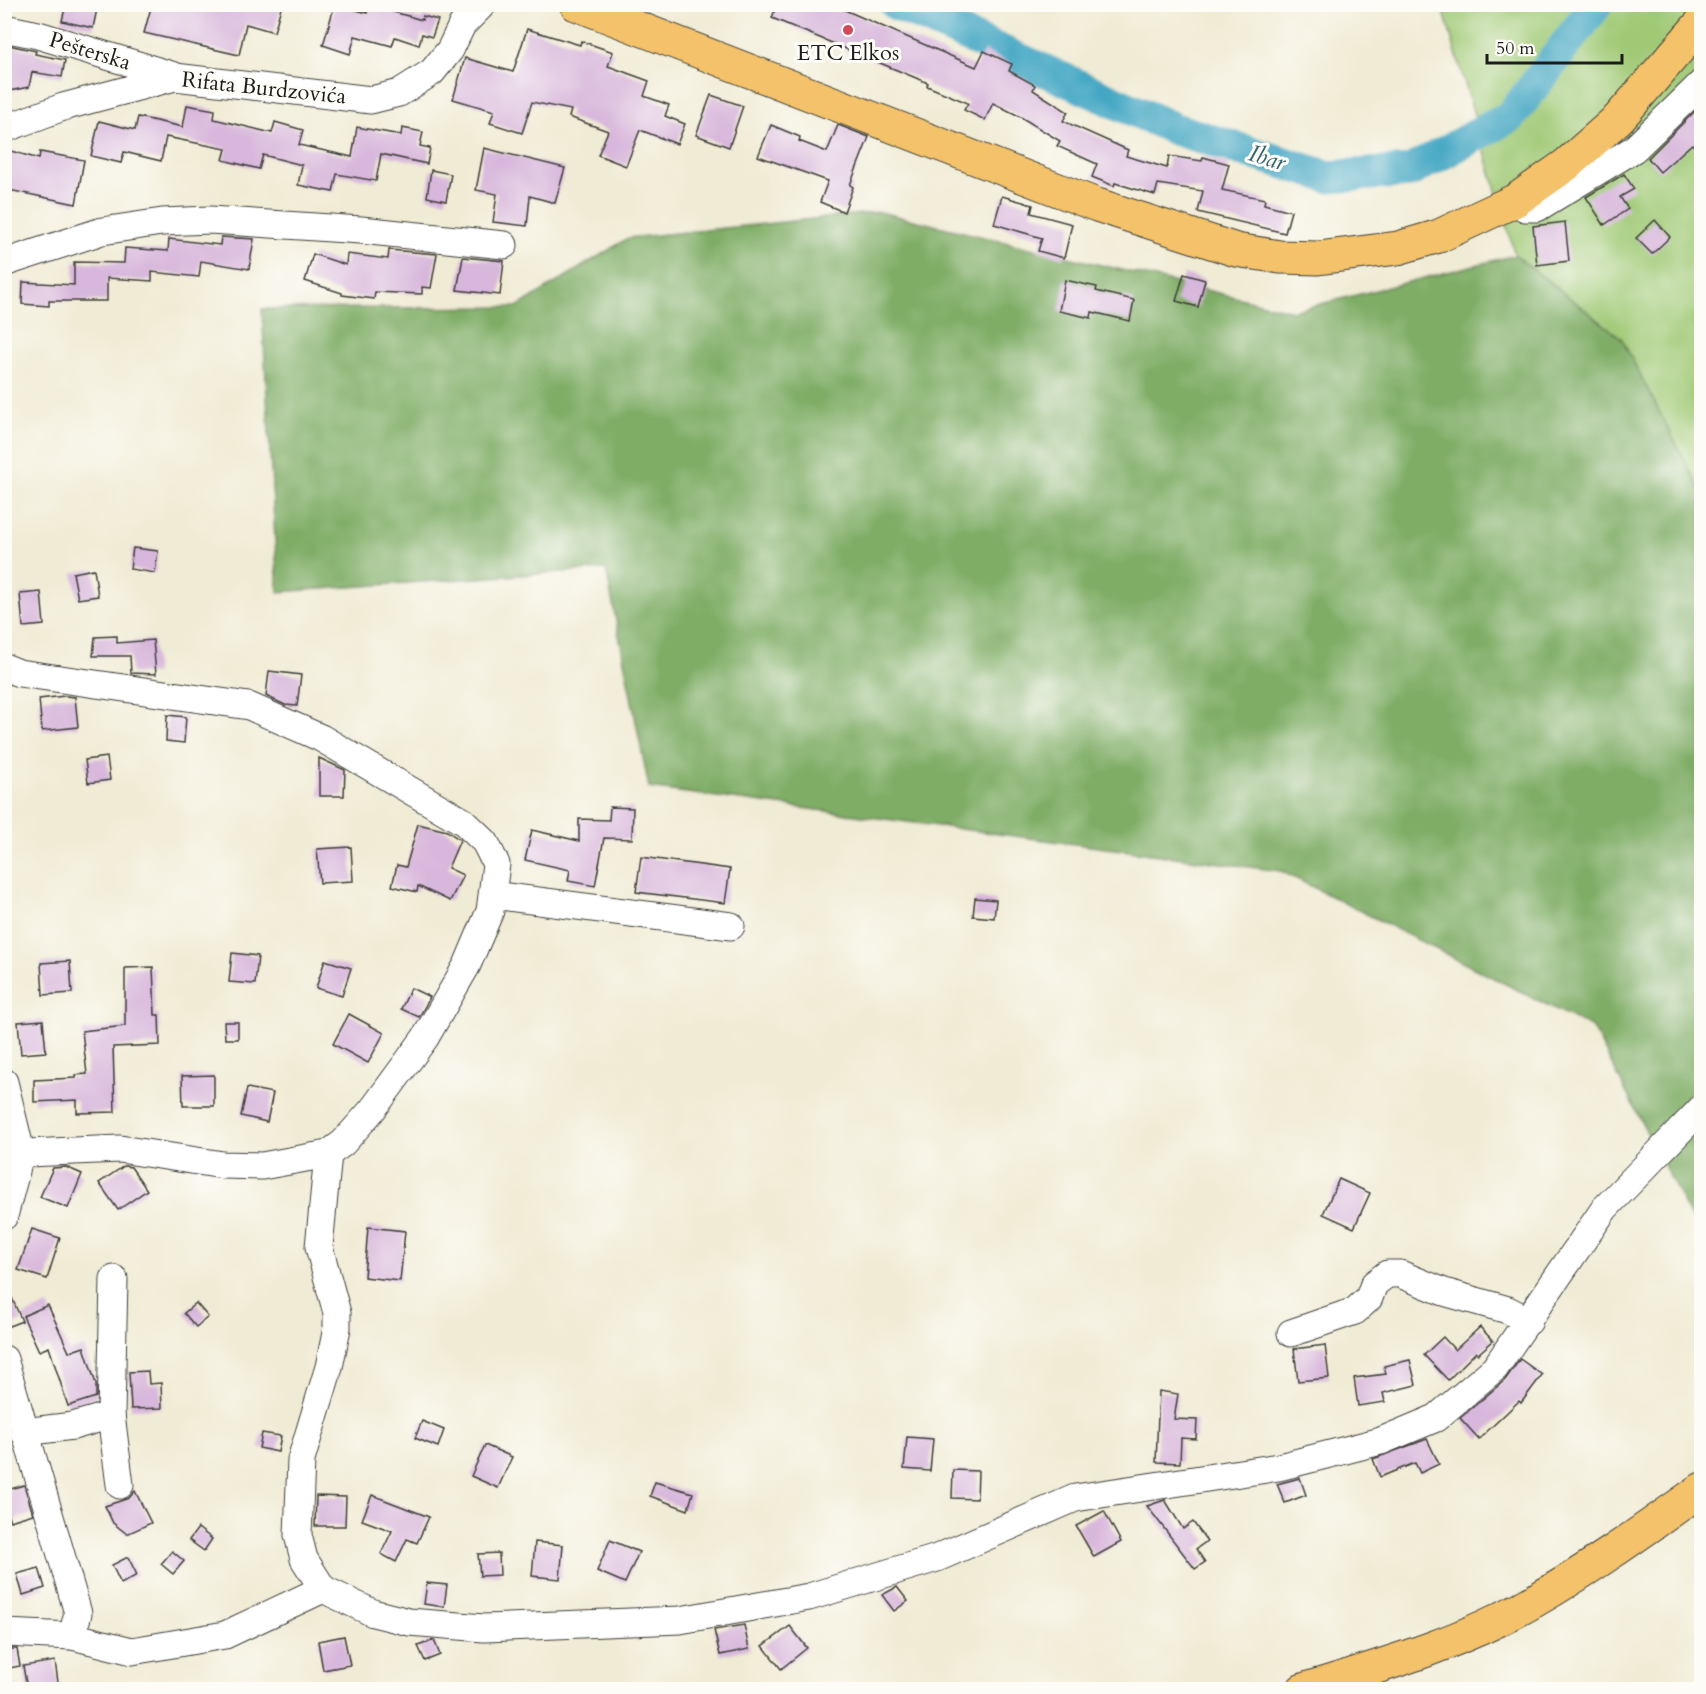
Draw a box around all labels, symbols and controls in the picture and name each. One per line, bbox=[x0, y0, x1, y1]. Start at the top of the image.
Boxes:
marker: ETC Elkos bbox=[841, 23, 855, 37]
street label: Pešterska bbox=[45, 24, 135, 78]
scale bar bbox=[1487, 27, 1622, 65]
text: 50 m bbox=[1496, 36, 1535, 61]
place label: ETC Elkos bbox=[797, 38, 899, 68]
street label: Rifata Burdzovića bbox=[180, 64, 348, 112]
water label: Ibar bbox=[1245, 137, 1291, 180]

